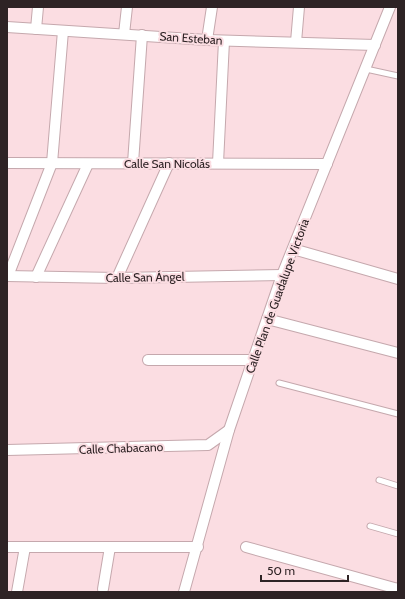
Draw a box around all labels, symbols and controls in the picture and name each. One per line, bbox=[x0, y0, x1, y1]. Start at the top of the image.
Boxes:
street label: San Esteban bbox=[159, 28, 223, 48]
street label: Calle San Nicolás bbox=[124, 156, 210, 171]
street label: Calle Plan de Guadalupe Victoria bbox=[242, 216, 312, 375]
street label: Calle San Ángel bbox=[105, 269, 185, 285]
street label: Calle Chabacano bbox=[79, 439, 164, 457]
scale bar bbox=[261, 557, 348, 583]
text: 50 m bbox=[267, 563, 295, 578]

